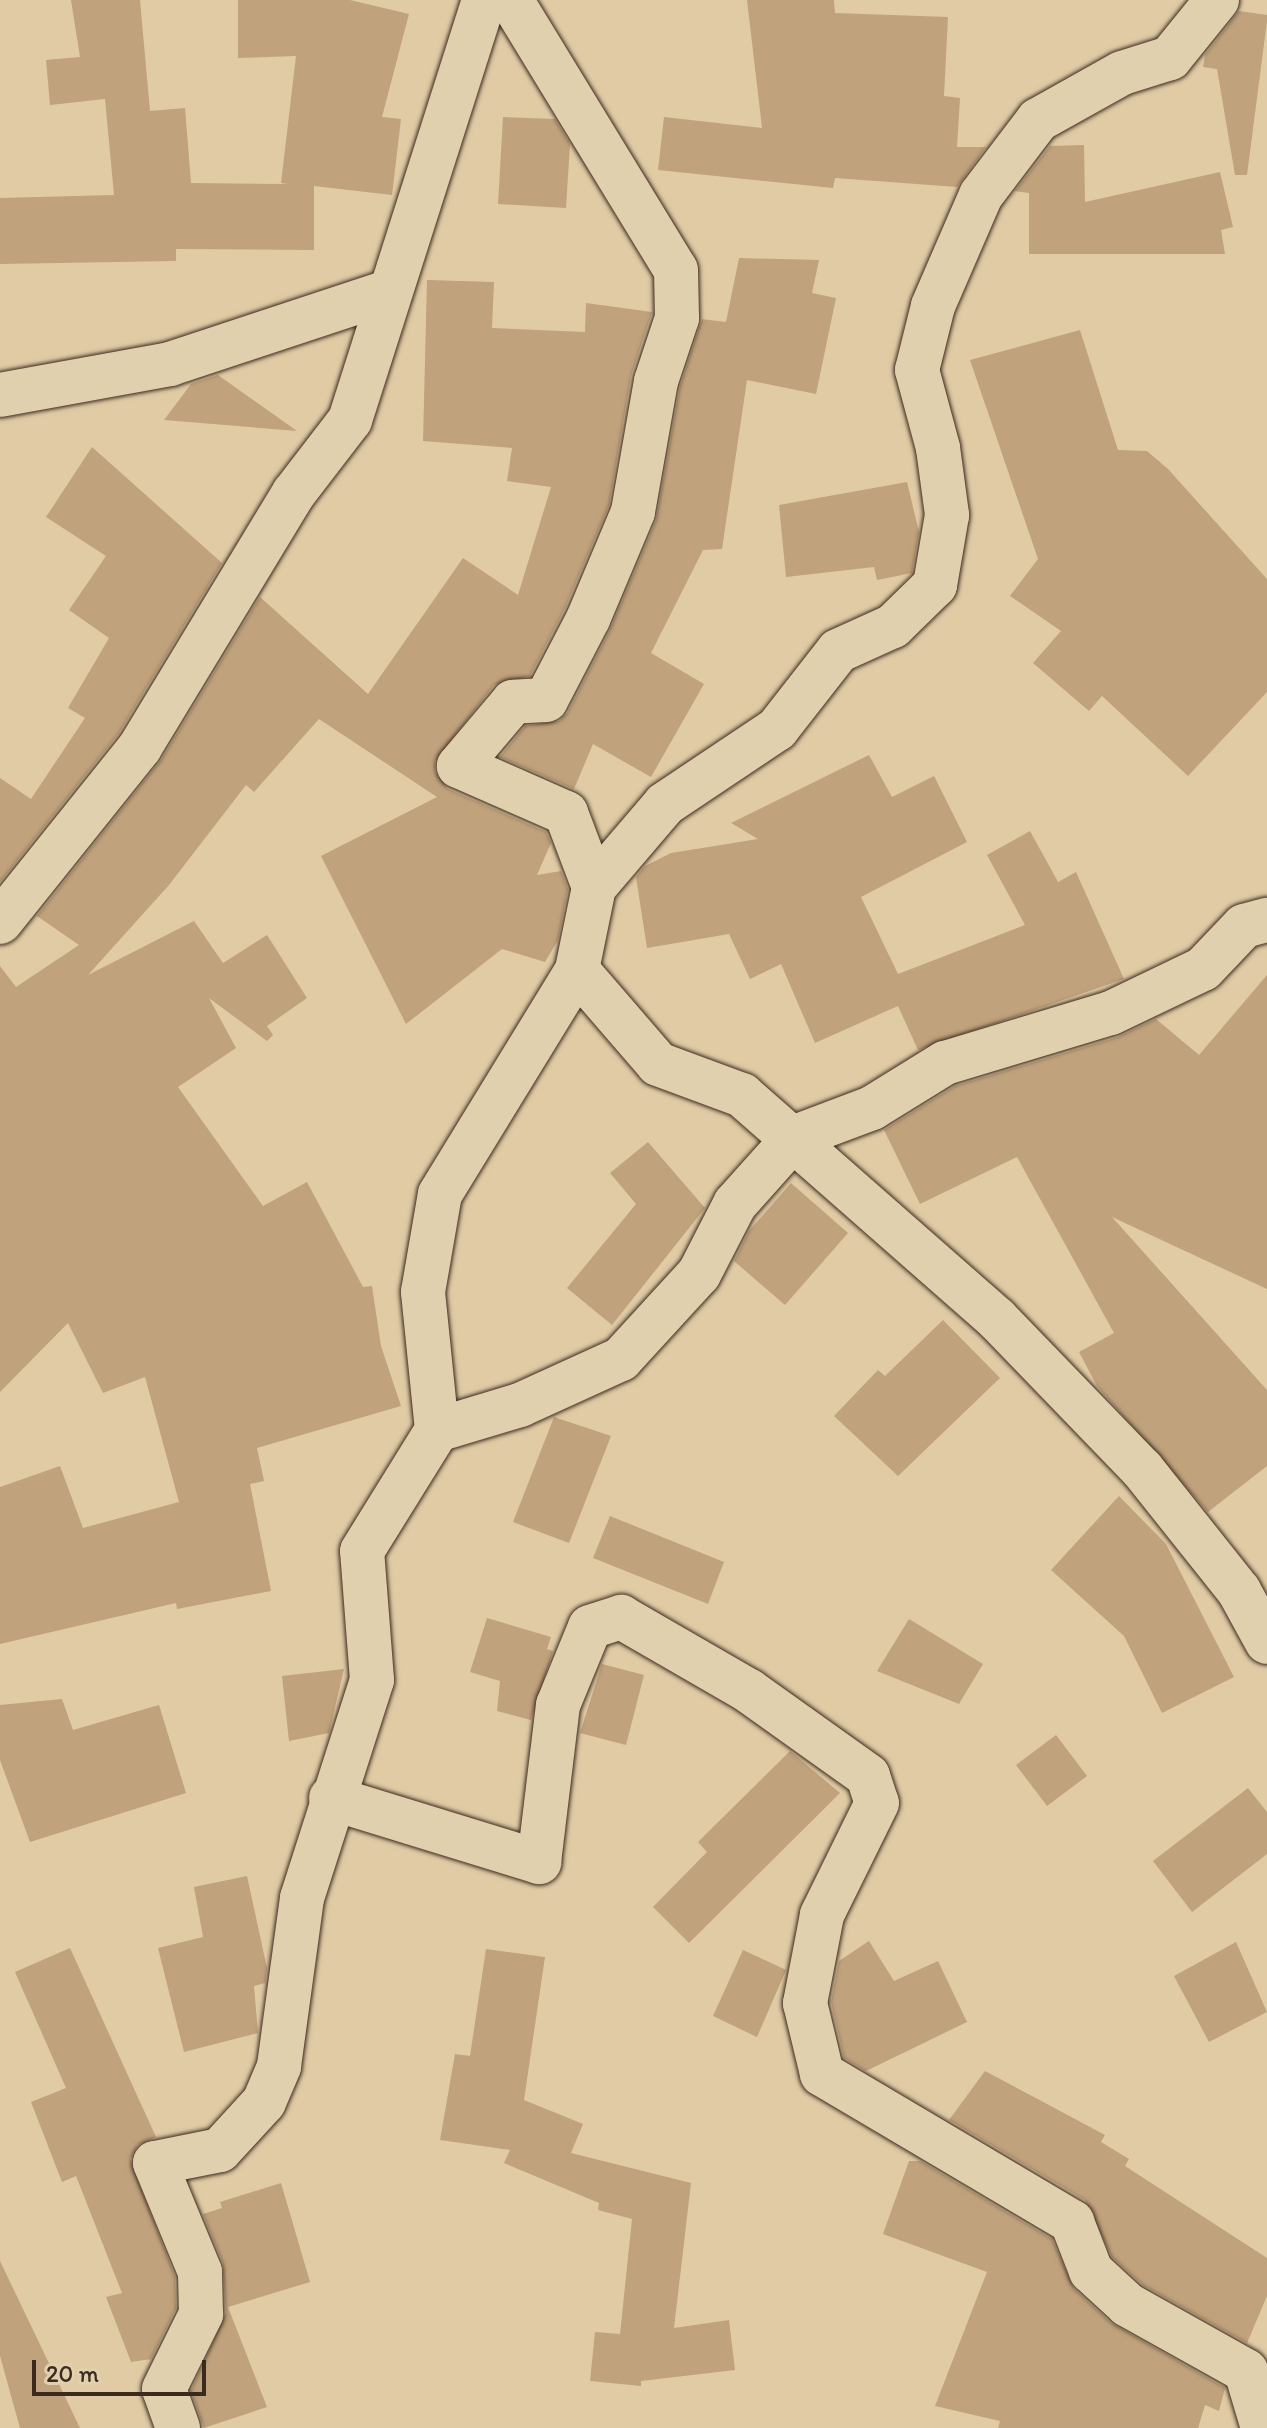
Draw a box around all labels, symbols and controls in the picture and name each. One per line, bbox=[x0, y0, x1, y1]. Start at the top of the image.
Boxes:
scale bar bbox=[36, 2344, 210, 2394]
text: 20 m bbox=[46, 2359, 99, 2388]

